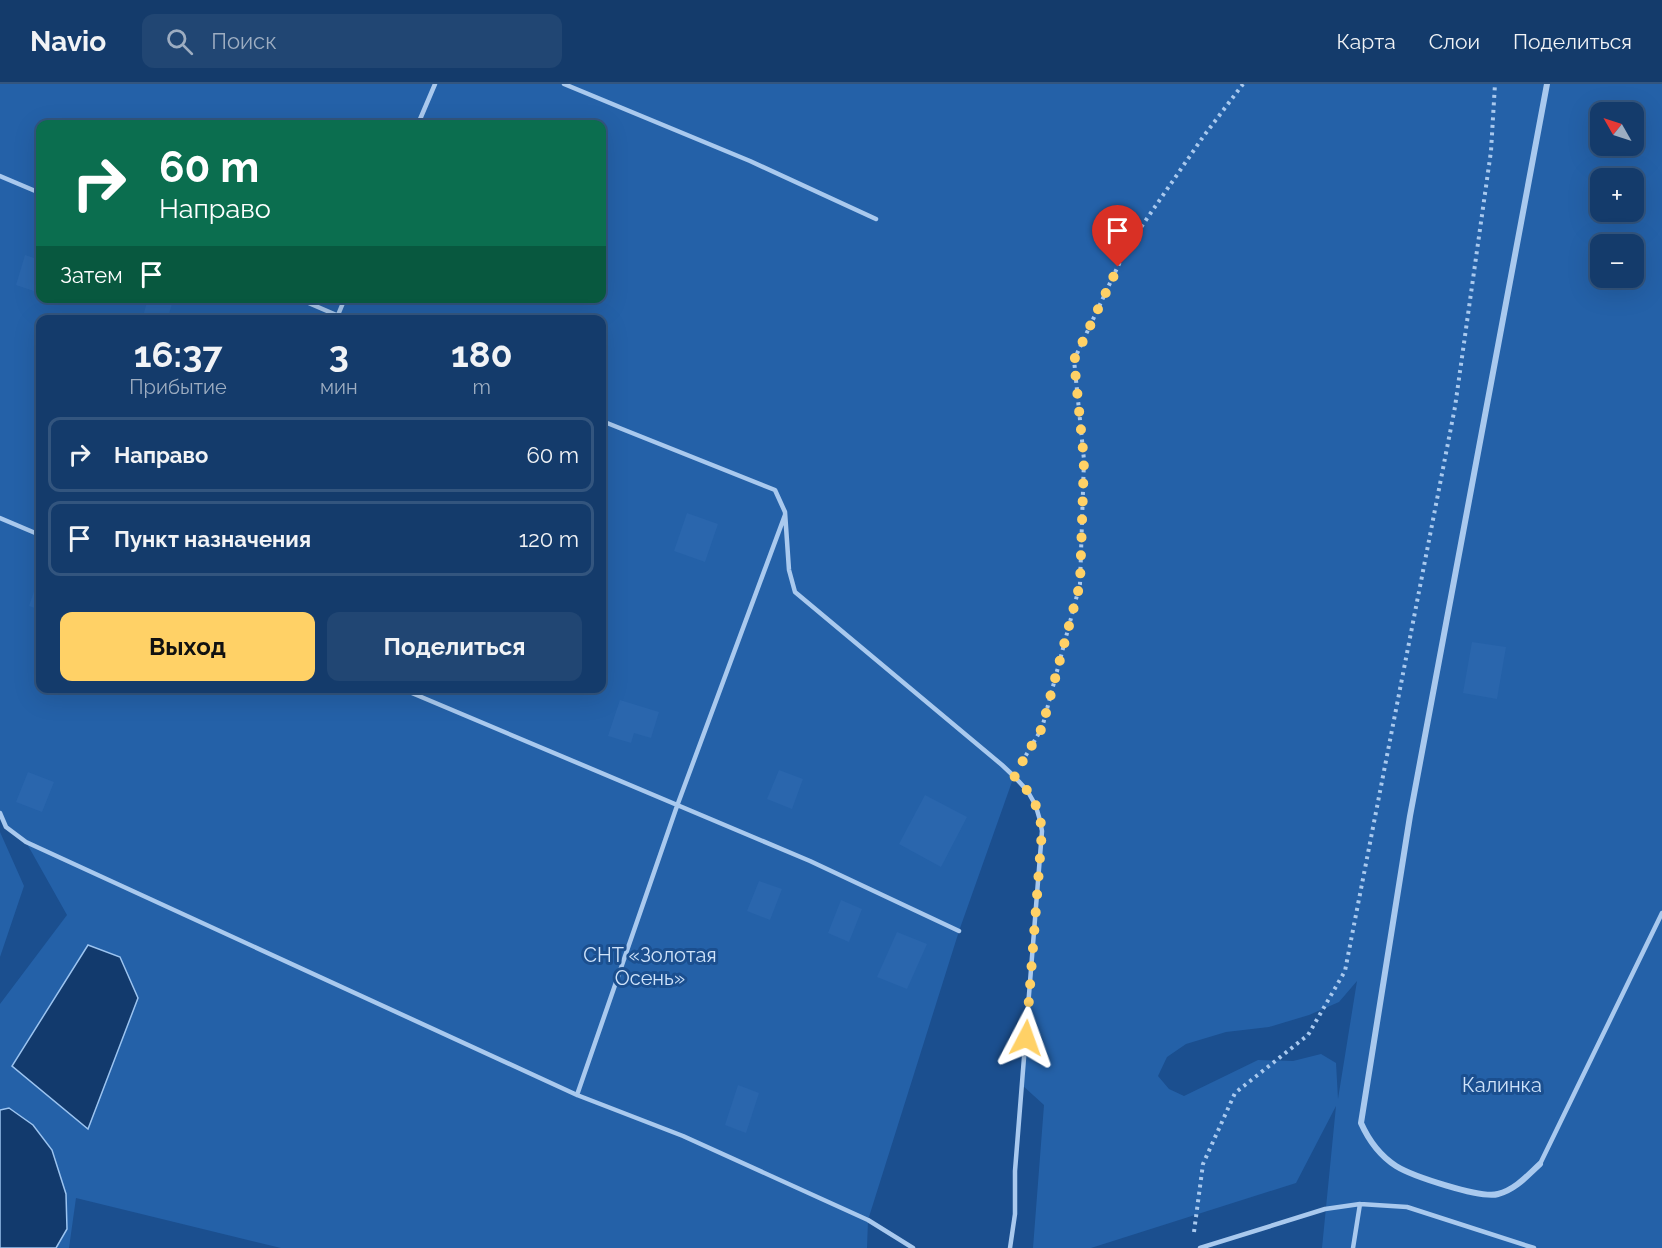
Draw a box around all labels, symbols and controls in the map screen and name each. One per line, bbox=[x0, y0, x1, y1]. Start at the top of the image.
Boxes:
search box bbox=[142, 14, 562, 68]
text: Navio bbox=[30, 25, 106, 58]
icon: search bbox=[163, 25, 196, 58]
text: Поиск bbox=[211, 28, 277, 54]
text: Карта bbox=[1337, 29, 1396, 54]
text: Слои bbox=[1429, 29, 1480, 54]
text: Поделиться bbox=[1513, 29, 1632, 54]
north arrow bbox=[1590, 102, 1644, 156]
map controls bbox=[1590, 102, 1644, 288]
text: 60 m bbox=[159, 143, 259, 192]
icon: right bbox=[60, 144, 138, 222]
button: + bbox=[1590, 168, 1644, 222]
text: Направо bbox=[159, 193, 271, 224]
pin bbox=[1092, 205, 1143, 267]
icon: arrive bbox=[1101, 214, 1134, 247]
button: − bbox=[1590, 234, 1644, 288]
icon: arrive bbox=[135, 258, 168, 291]
text: Затем bbox=[60, 262, 123, 288]
text: 16:37 bbox=[134, 333, 222, 375]
text: 3 bbox=[329, 333, 349, 375]
text: 180 bbox=[451, 333, 513, 375]
text: Прибытие bbox=[129, 375, 227, 399]
text: мин bbox=[320, 375, 358, 399]
text: m bbox=[473, 375, 491, 399]
icon: right bbox=[63, 438, 96, 471]
text: Направо bbox=[114, 442, 208, 468]
text: 60 m bbox=[526, 442, 579, 468]
icon: arrive bbox=[63, 522, 96, 555]
text: Пункт назначения bbox=[114, 526, 311, 552]
text: 120 m bbox=[519, 526, 579, 552]
button: Выход bbox=[60, 612, 315, 681]
button: Поделиться bbox=[327, 612, 582, 681]
park label: СНТ «Золотая Осень» bbox=[583, 943, 717, 990]
position arrow bbox=[994, 1006, 1058, 1070]
park label: Калинка bbox=[1462, 1073, 1542, 1097]

